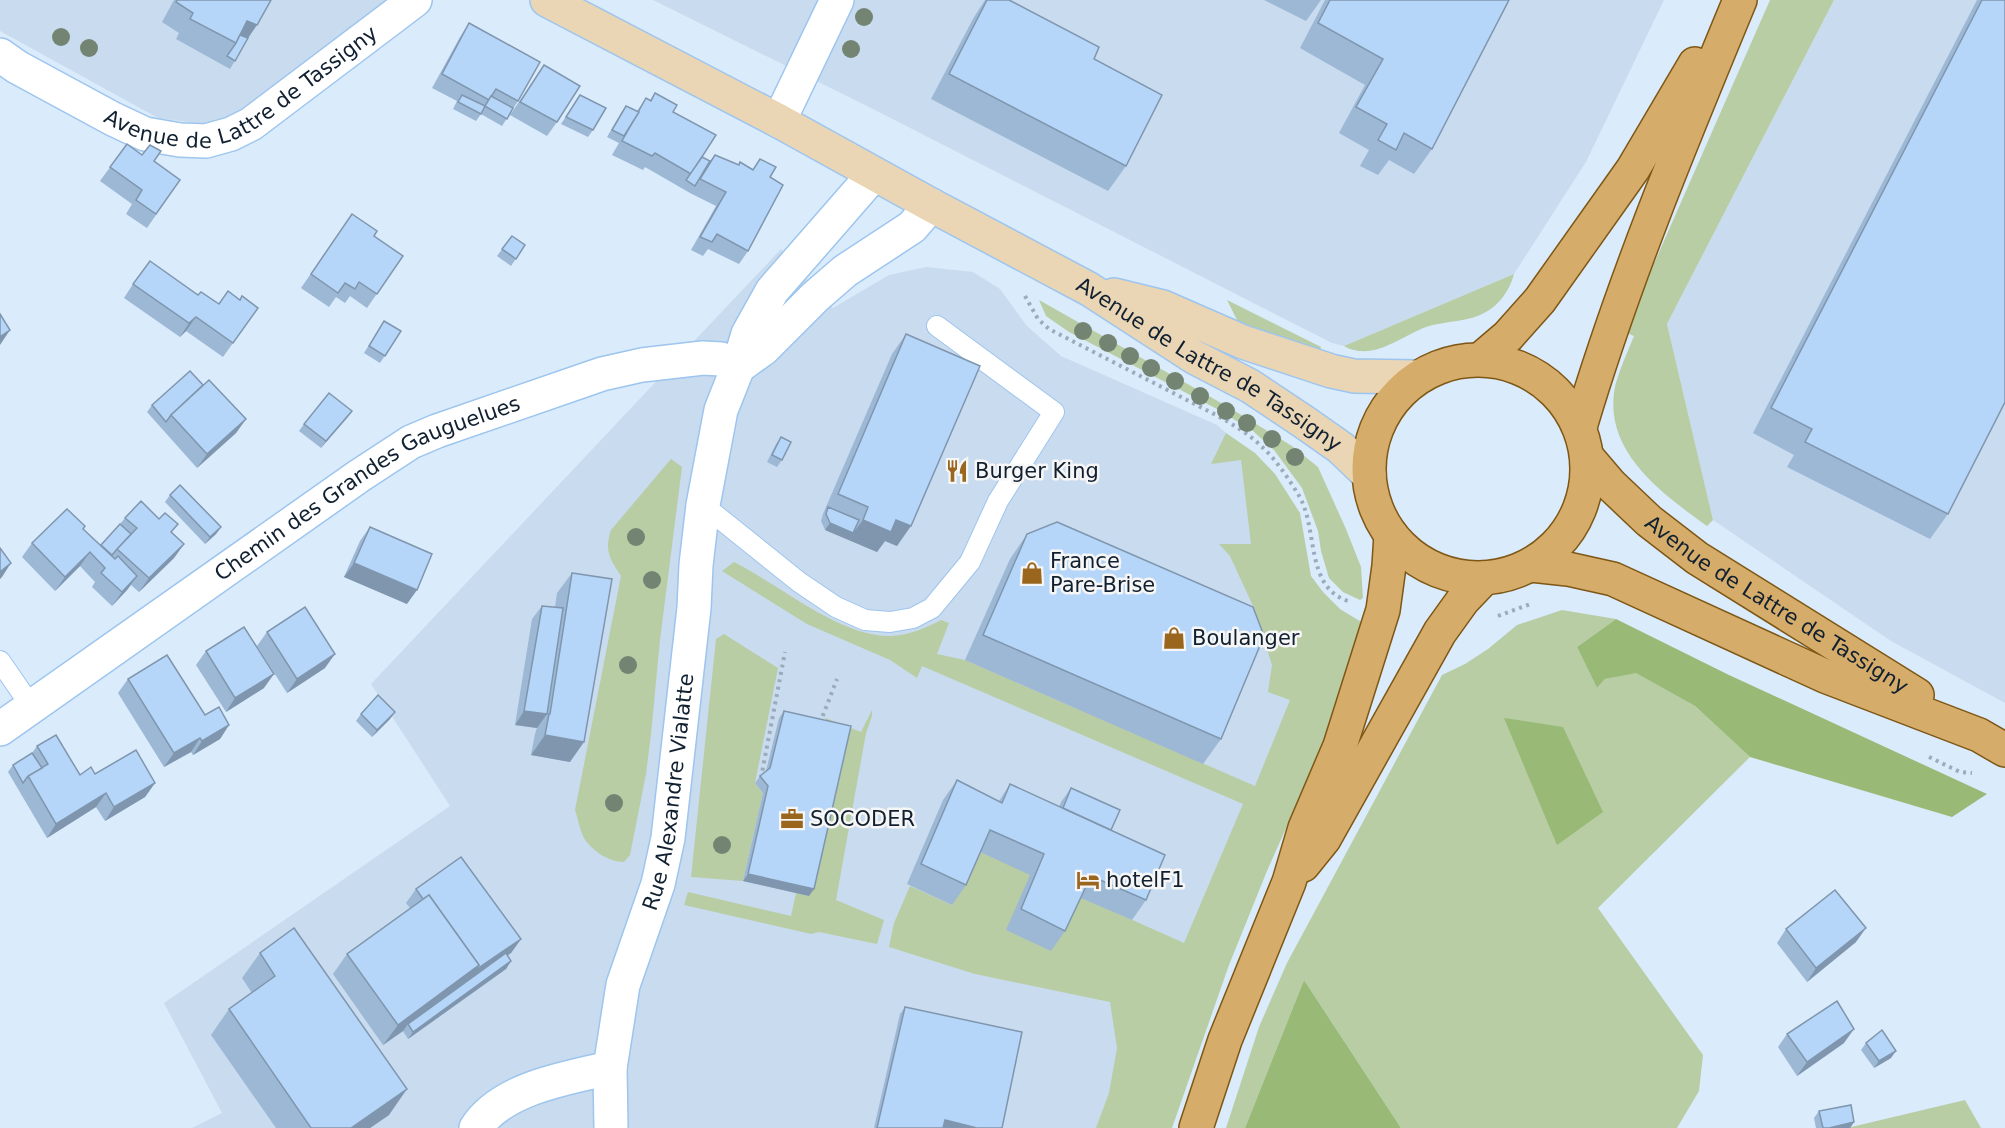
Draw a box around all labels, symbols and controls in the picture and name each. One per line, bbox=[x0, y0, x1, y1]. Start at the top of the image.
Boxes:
street label: Avenue de Lattre de Tassigny bbox=[100, 21, 382, 153]
street label: Avenue de Lattre de Tassigny bbox=[1072, 273, 1346, 457]
street label: Chemin des Grandes Gauguelues bbox=[210, 391, 523, 586]
restaurant icon: Burger King bbox=[944, 458, 970, 484]
place label: Burger King bbox=[975, 459, 1099, 483]
street label: Avenue de Lattre de Tassigny bbox=[1640, 511, 1913, 698]
place label: France Pare-Brise bbox=[1050, 549, 1155, 597]
shop icon: France Pare-Brise bbox=[1019, 560, 1045, 586]
shop icon: Boulanger bbox=[1161, 625, 1187, 651]
place label: Boulanger bbox=[1192, 626, 1300, 650]
street label: Rue Alexandre Vialatte bbox=[638, 672, 699, 914]
office icon: SOCODER bbox=[779, 806, 805, 832]
place label: SOCODER bbox=[810, 807, 915, 831]
hotel icon: hotelF1 bbox=[1075, 867, 1101, 893]
place label: hotelF1 bbox=[1106, 868, 1185, 892]

